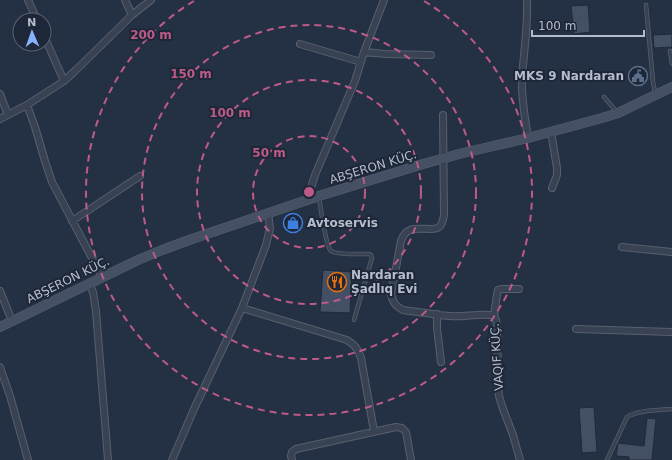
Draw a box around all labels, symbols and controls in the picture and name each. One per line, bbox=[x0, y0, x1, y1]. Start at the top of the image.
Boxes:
north arrow bbox=[12, 12, 52, 52]
scale bar bbox=[532, 12, 644, 38]
text: N bbox=[27, 16, 37, 29]
text: 100 m bbox=[538, 19, 576, 33]
text: 200 m bbox=[130, 28, 172, 42]
public building icon: MKS 9 Nardaran bbox=[627, 65, 649, 87]
text: 150 m bbox=[170, 67, 212, 81]
place label: MKS 9 Nardaran bbox=[514, 69, 624, 83]
text: 100 m bbox=[209, 106, 251, 120]
street label: ABŞERON KÜÇ. bbox=[327, 145, 418, 187]
text: 50 m bbox=[252, 146, 286, 160]
centre of rings bbox=[302, 185, 316, 199]
shop icon: Avtoservis bbox=[282, 212, 304, 234]
place label: Avtoservis bbox=[307, 216, 378, 230]
street label: ABŞERON KÜÇ. bbox=[23, 252, 112, 306]
place label: Nardaran Şadlıq Evi bbox=[351, 268, 417, 296]
restaurant icon: Nardaran Şadlıq Evi bbox=[326, 271, 348, 293]
street label: VAQIF KÜÇ. bbox=[486, 323, 506, 391]

